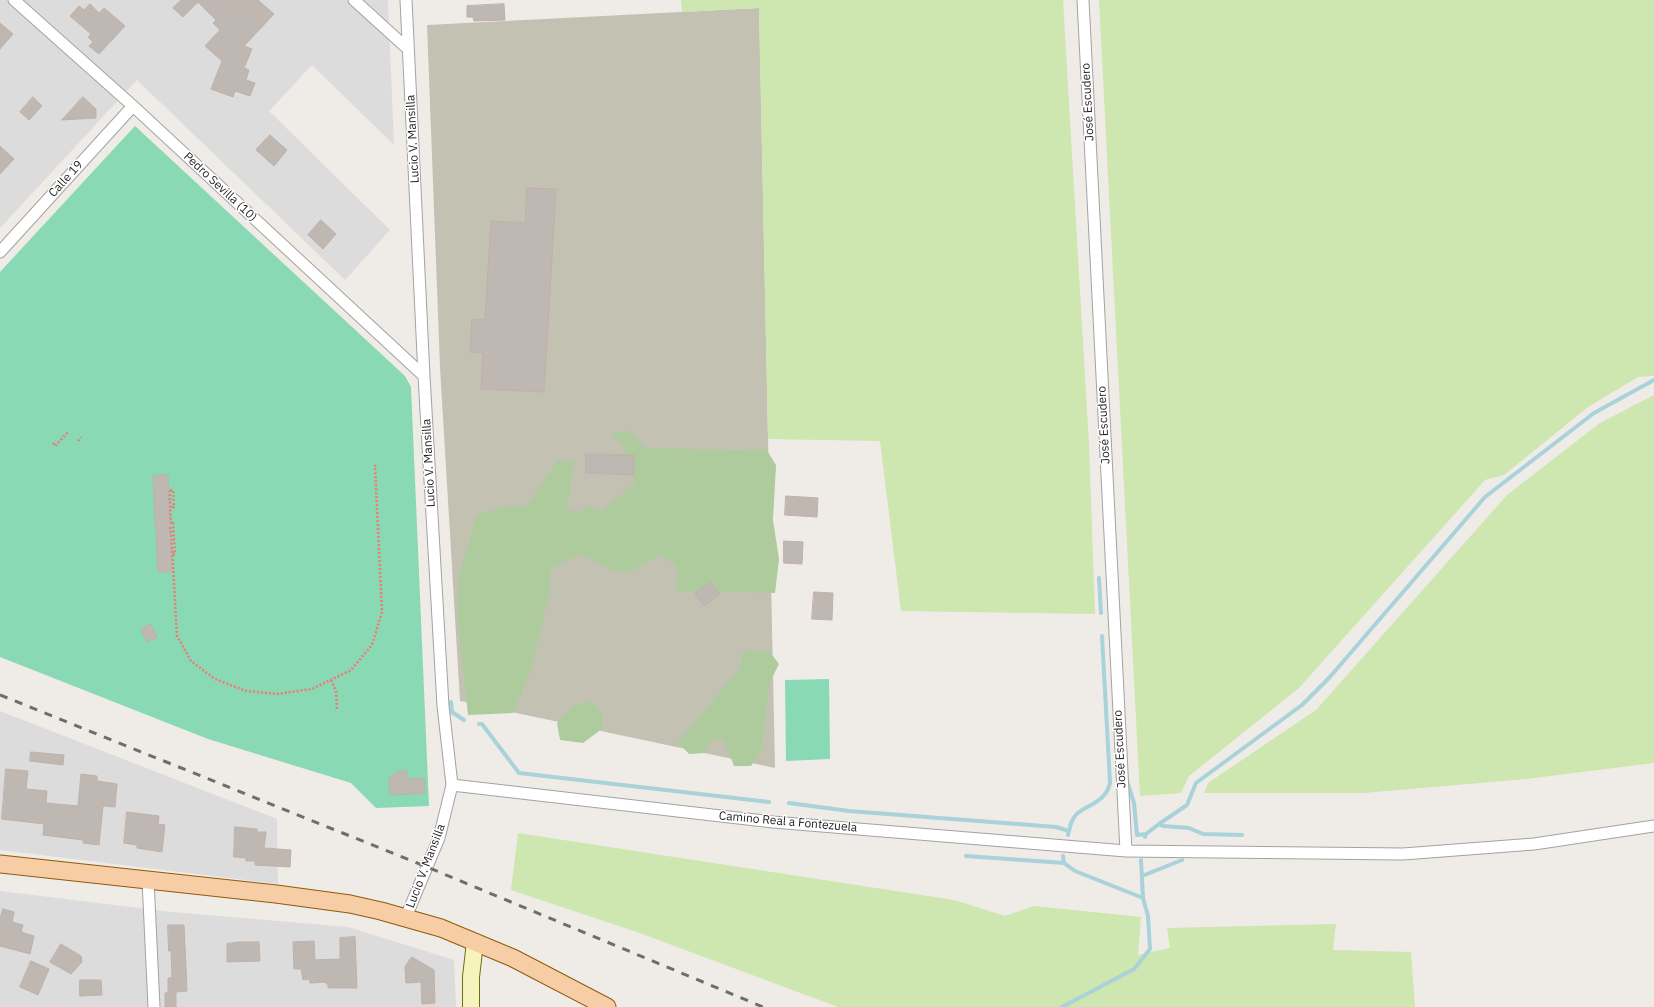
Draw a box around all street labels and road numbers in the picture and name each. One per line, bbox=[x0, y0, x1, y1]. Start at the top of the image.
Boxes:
street label: José Escudero bbox=[1079, 62, 1097, 142]
street label: Lucio V. Mansilla bbox=[403, 94, 423, 184]
street label: Pedro Sevilla (10) bbox=[180, 149, 260, 225]
street label: Calle 19 bbox=[46, 158, 86, 200]
street label: José Escudero bbox=[1095, 385, 1113, 465]
street label: Lucio V. Mansilla bbox=[419, 418, 439, 508]
street label: José Escudero bbox=[1111, 709, 1129, 789]
street label: Camino Real a Fontezuela bbox=[718, 809, 858, 835]
street label: Lucio V. Mansilla bbox=[403, 822, 449, 910]

